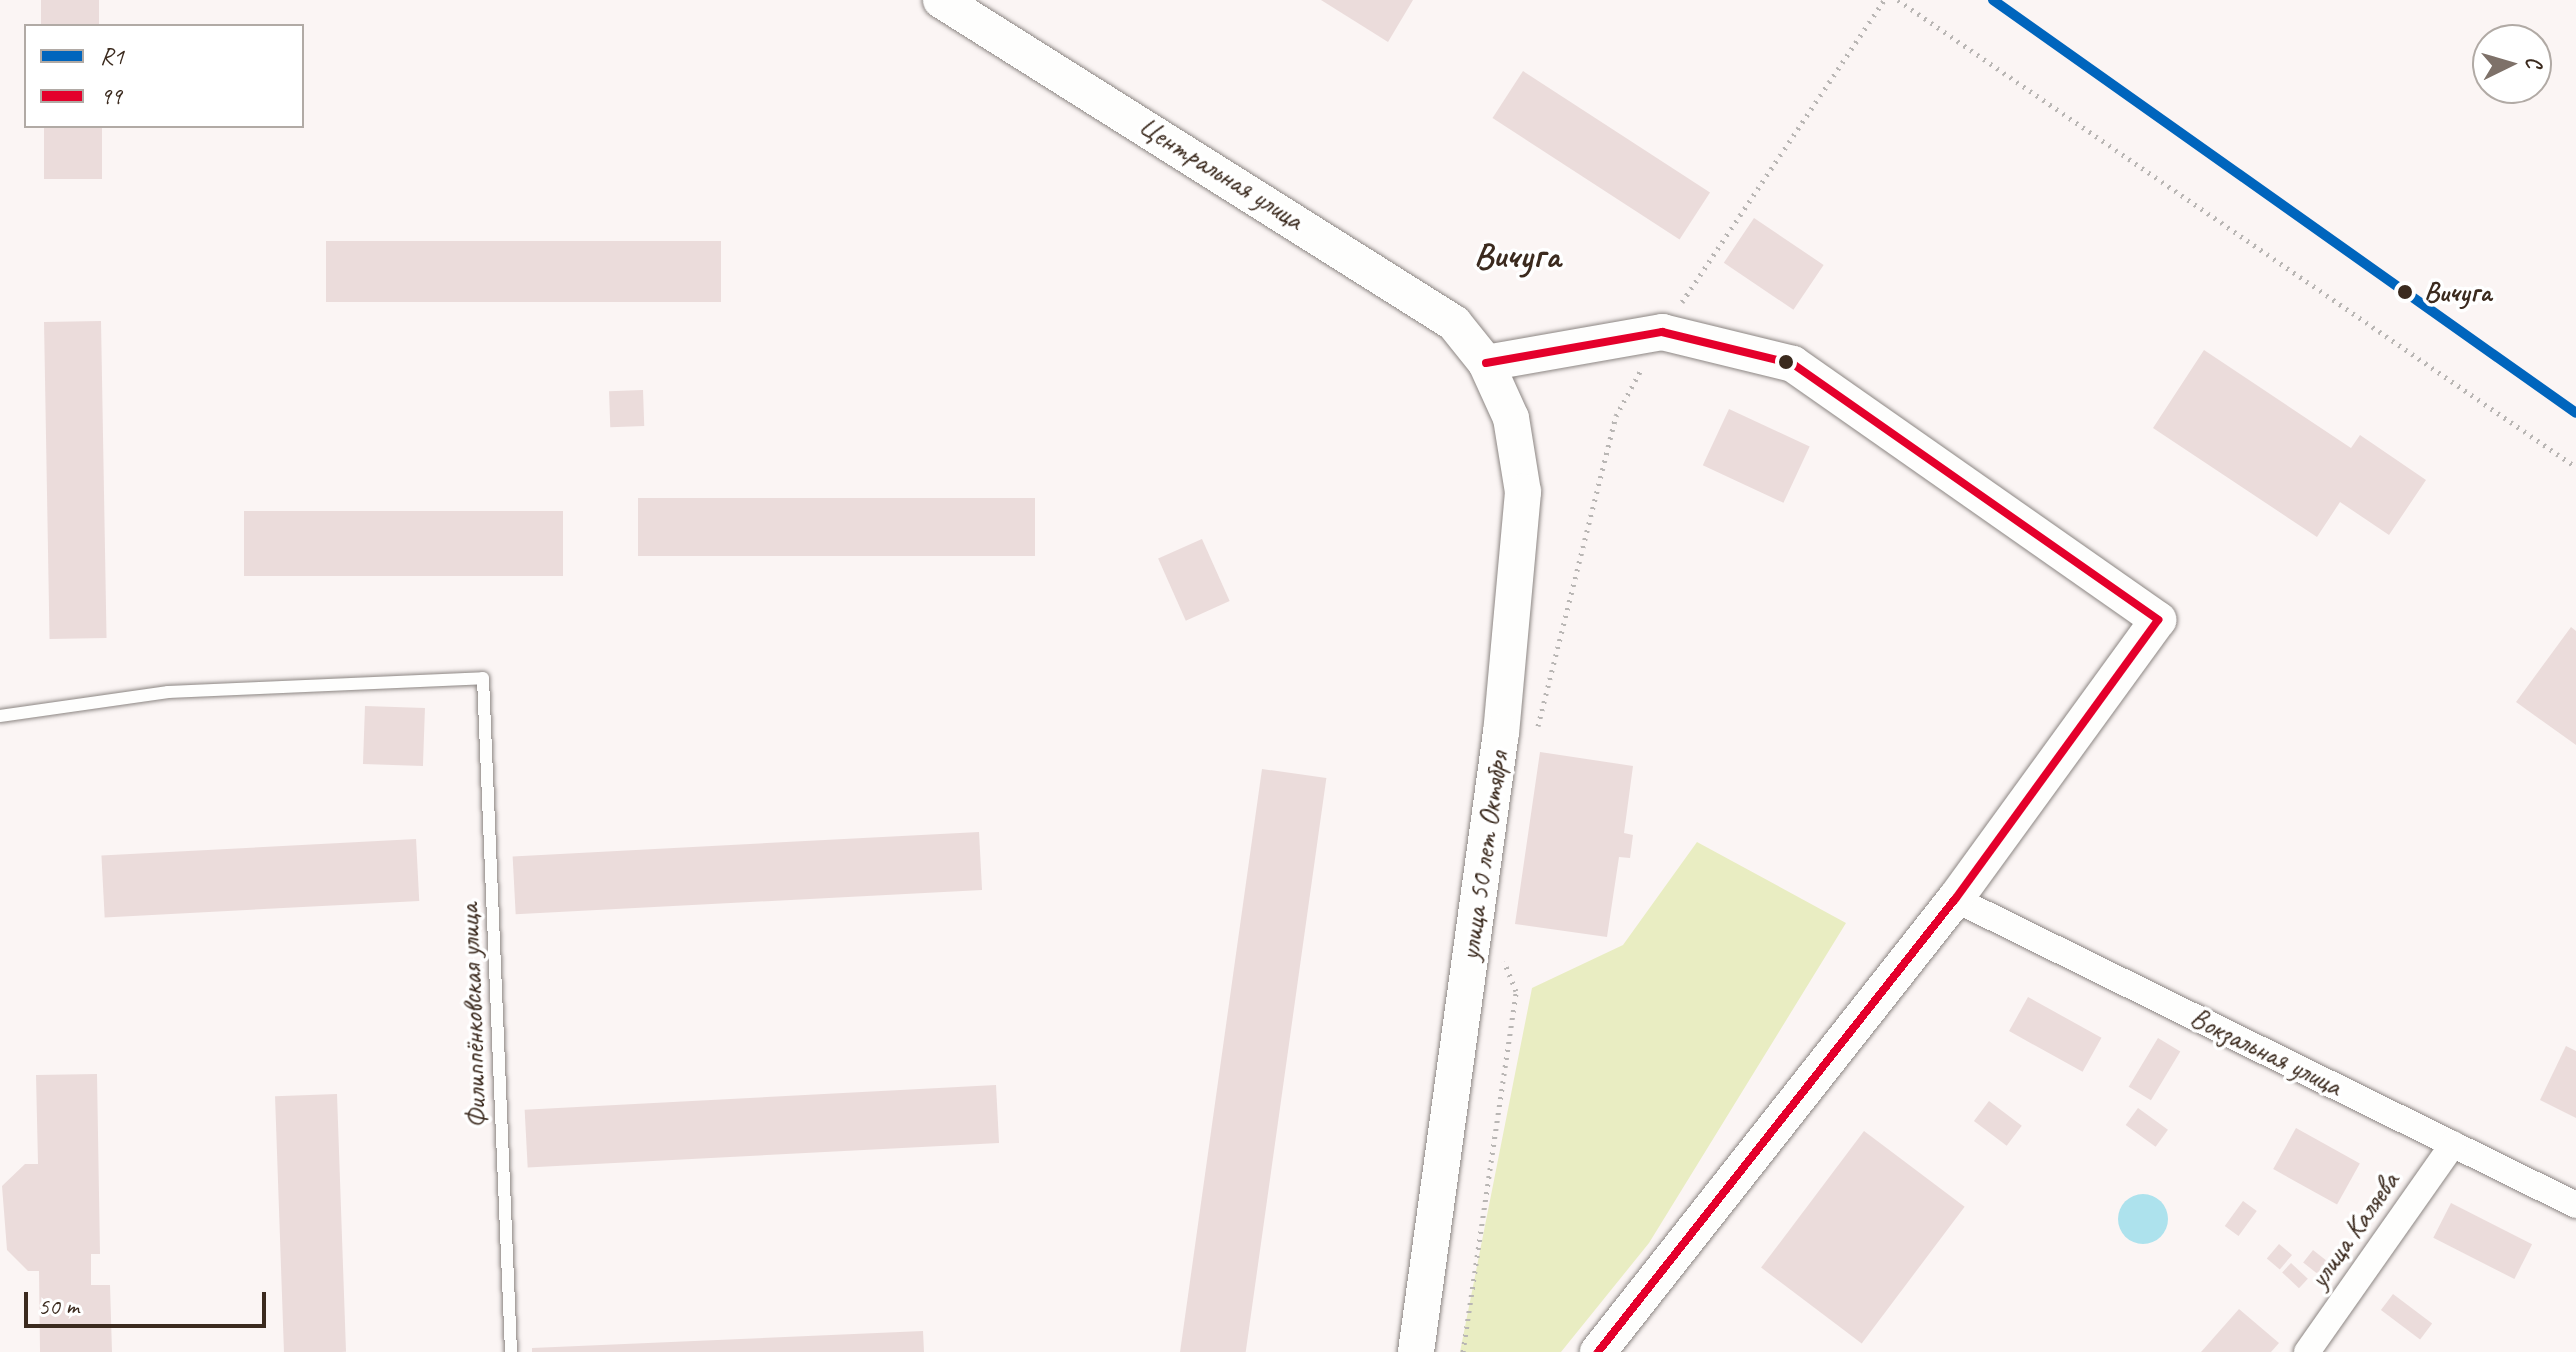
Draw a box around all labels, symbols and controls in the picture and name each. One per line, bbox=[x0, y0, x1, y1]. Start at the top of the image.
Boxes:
legend bbox=[24, 24, 304, 128]
north arrow bbox=[2472, 24, 2552, 104]
text: R1 bbox=[100, 41, 124, 71]
text: С bbox=[2519, 55, 2548, 69]
text: 99 bbox=[100, 81, 122, 111]
street label: Центральная улица bbox=[1132, 109, 1310, 237]
district label: Вичуга bbox=[1474, 234, 1560, 278]
place label: Вичуга bbox=[2424, 275, 2491, 309]
marker: Вичуга bbox=[2393, 280, 2417, 304]
unlabelled marker bbox=[1778, 354, 1794, 370]
street label: улица 50 лет Октября bbox=[1452, 747, 1516, 965]
street label: Филиппёнковская улица bbox=[452, 903, 494, 1129]
street label: Вокзальная улица bbox=[2184, 1001, 2348, 1103]
street label: улица Каляева bbox=[2302, 1165, 2406, 1295]
scale bar bbox=[28, 1276, 270, 1326]
text: 50 m bbox=[38, 1291, 79, 1321]

